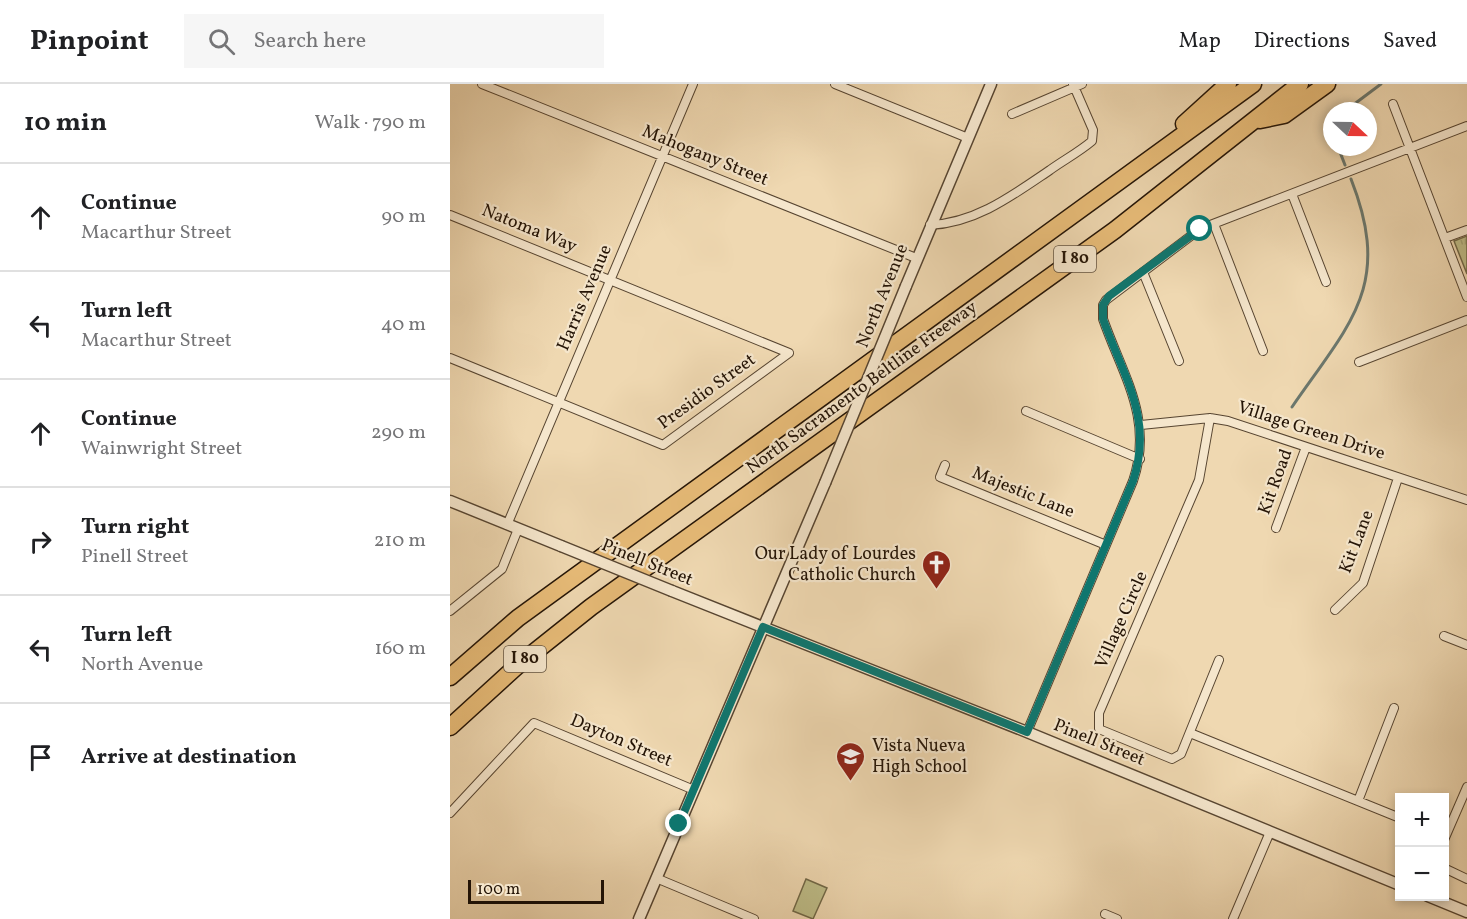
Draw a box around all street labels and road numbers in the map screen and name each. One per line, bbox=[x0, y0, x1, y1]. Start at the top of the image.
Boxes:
street label: Mahogany Street bbox=[638, 119, 772, 193]
street label: Natoma Way bbox=[478, 199, 581, 260]
street label: North Avenue bbox=[851, 240, 915, 352]
street label: Harris Avenue bbox=[551, 241, 619, 355]
road number: I 80 bbox=[1054, 246, 1096, 272]
street label: North Sacramento Beltline Freeway bbox=[741, 295, 983, 480]
street label: Presidio Street bbox=[653, 348, 761, 436]
street label: Village Green Drive bbox=[1234, 395, 1388, 467]
street label: Kit Road bbox=[1253, 446, 1299, 518]
street label: Majestic Lane bbox=[968, 461, 1078, 525]
street label: Kit Lane bbox=[1334, 507, 1380, 577]
street label: Pinell Street bbox=[597, 533, 697, 593]
street label: Village Circle bbox=[1089, 567, 1155, 673]
road number: I 80 bbox=[504, 646, 546, 672]
street label: Dayton Street bbox=[566, 708, 676, 774]
street label: Pinell Street bbox=[1049, 713, 1149, 773]

